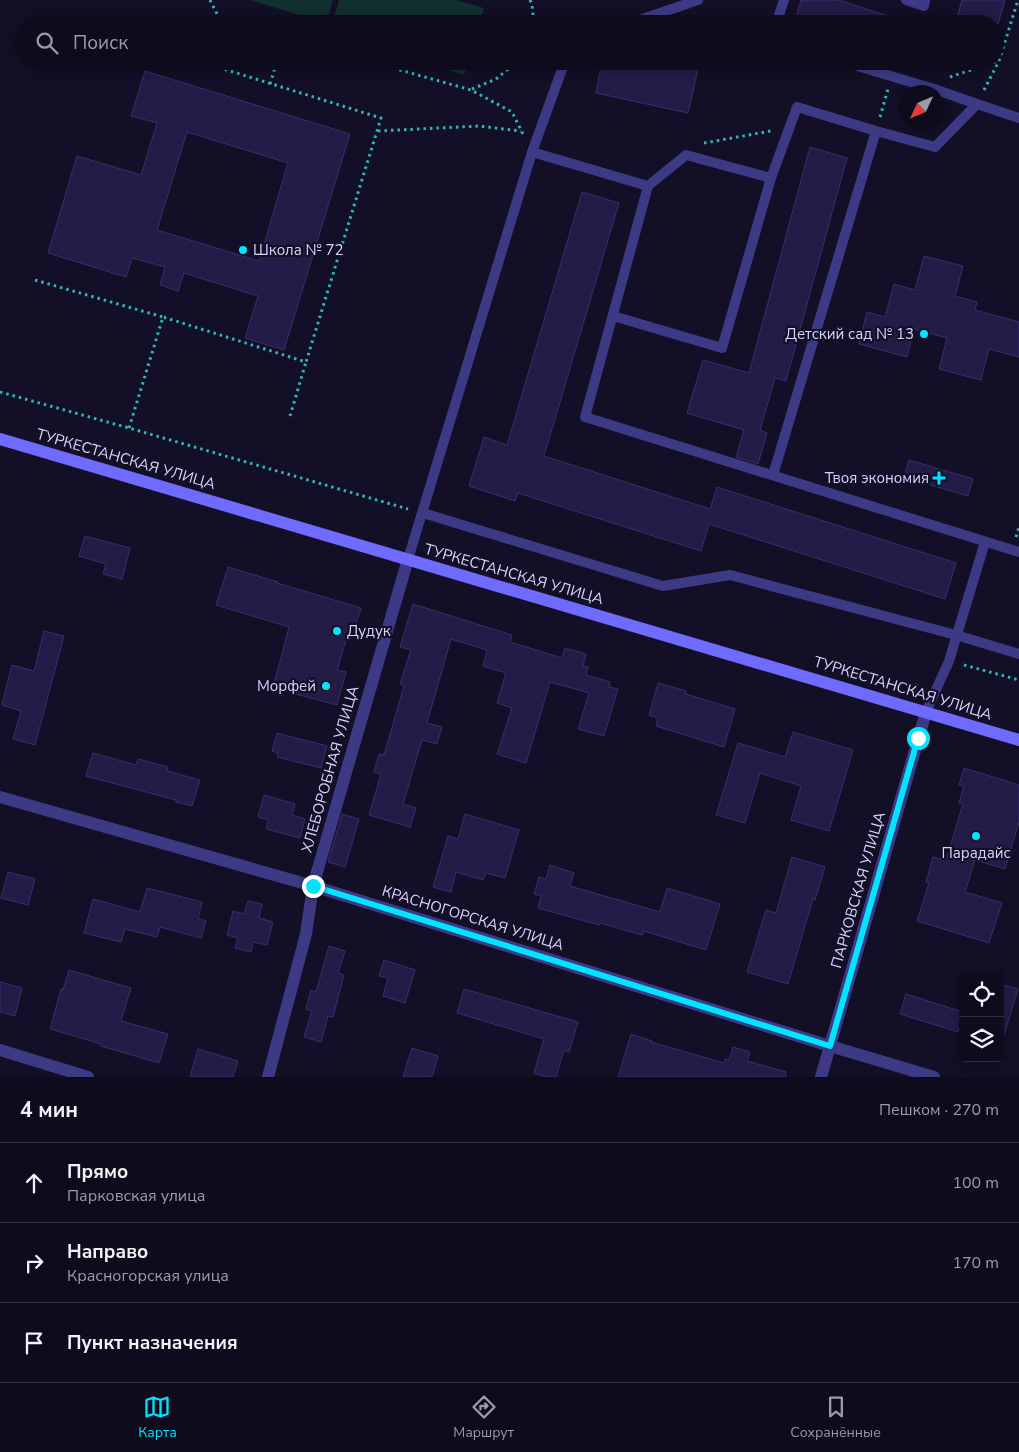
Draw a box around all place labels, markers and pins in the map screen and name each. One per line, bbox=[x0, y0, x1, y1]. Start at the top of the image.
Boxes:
place label: Школа № 72 bbox=[253, 240, 344, 260]
marker: Школа № 72 bbox=[237, 244, 249, 256]
place label: Детский сад № 13 bbox=[785, 324, 914, 344]
marker: Детский сад № 13 bbox=[918, 328, 930, 340]
place label: Твоя экономия bbox=[825, 468, 929, 488]
marker: Твоя экономия bbox=[933, 472, 945, 484]
place label: Дудук bbox=[347, 621, 391, 641]
marker: Дудук bbox=[331, 625, 343, 637]
place label: Морфей bbox=[257, 676, 316, 696]
marker: Морфей bbox=[320, 680, 332, 692]
marker: Парадайс bbox=[970, 830, 982, 842]
place label: Парадайс bbox=[941, 843, 1011, 863]

